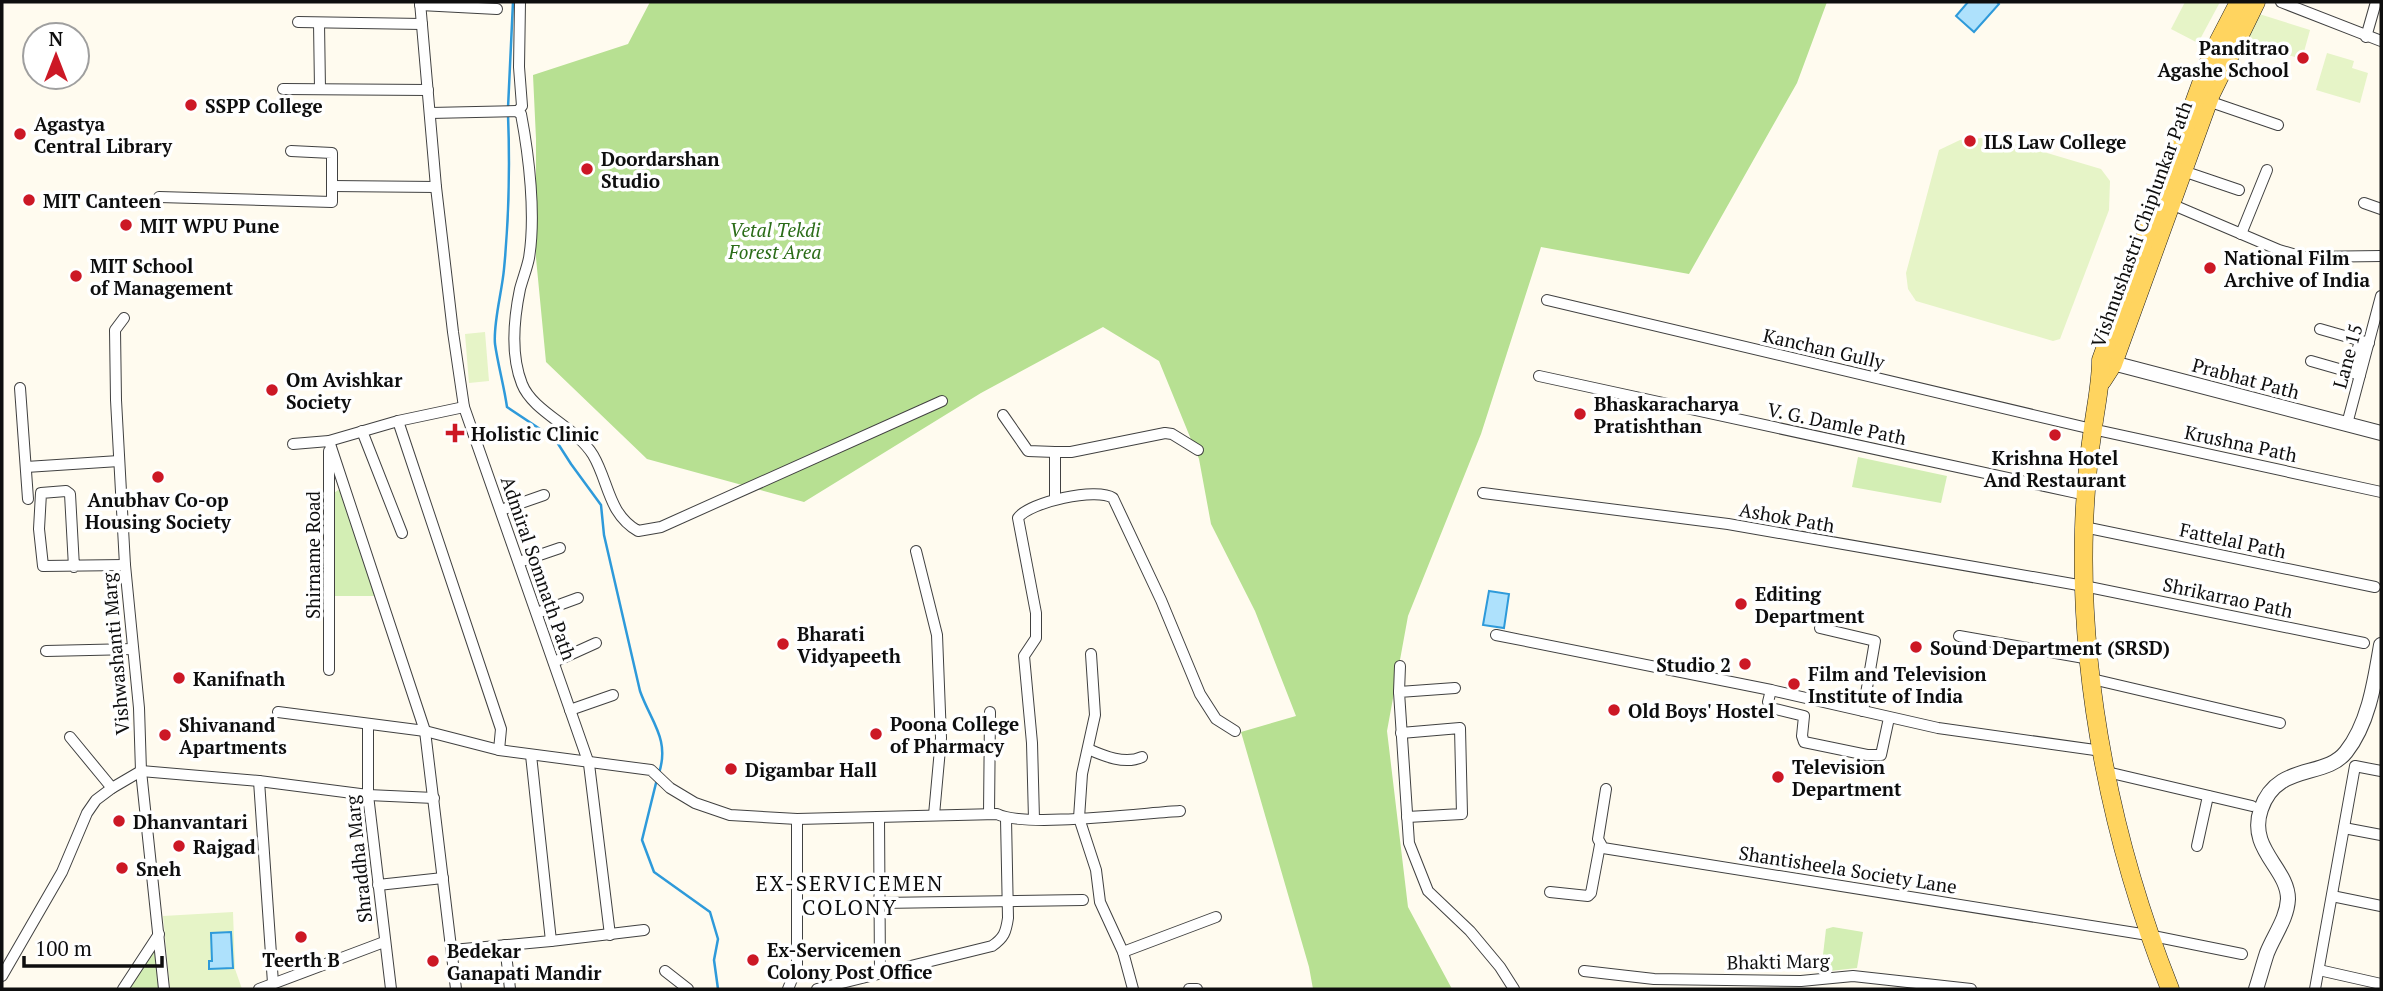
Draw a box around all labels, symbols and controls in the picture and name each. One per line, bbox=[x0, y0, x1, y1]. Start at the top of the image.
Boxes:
north arrow bbox=[21, 21, 91, 91]
text: N bbox=[49, 26, 64, 51]
place label: Panditrao Agashe School bbox=[2158, 35, 2289, 82]
marker: Panditrao Agashe School bbox=[2295, 50, 2311, 66]
place label: SSPP College bbox=[205, 93, 323, 118]
marker: SSPP College bbox=[183, 97, 199, 113]
street label: Vishnushastri Chiplunkar Path bbox=[2085, 97, 2197, 351]
place label: Agastya Central Library bbox=[34, 111, 173, 158]
marker: Agastya Central Library bbox=[12, 126, 28, 142]
place label: ILS Law College bbox=[1984, 129, 2127, 154]
marker: ILS Law College bbox=[1962, 133, 1978, 149]
place label: Doordarshan Studio bbox=[601, 146, 720, 193]
marker: Doordarshan Studio bbox=[579, 161, 595, 177]
place label: MIT Canteen bbox=[43, 188, 162, 213]
marker: MIT Canteen bbox=[21, 192, 37, 208]
place label: MIT WPU Pune bbox=[140, 213, 279, 238]
marker: MIT WPU Pune bbox=[118, 217, 134, 233]
park label: Vetal Tekdi Forest Area bbox=[728, 217, 821, 264]
place label: National Film Archive of India bbox=[2224, 245, 2370, 292]
place label: MIT School of Management bbox=[90, 253, 233, 300]
marker: National Film Archive of India bbox=[2202, 260, 2218, 276]
marker: MIT School of Management bbox=[68, 268, 84, 284]
street label: Lane 15 bbox=[2326, 321, 2368, 391]
street label: Kanchan Gully bbox=[1761, 322, 1887, 374]
street label: Prabhat Path bbox=[2190, 352, 2302, 404]
place label: Om Avishkar Society bbox=[286, 367, 403, 414]
marker: Om Avishkar Society bbox=[264, 382, 280, 398]
place label: Bhaskaracharya Pratishthan bbox=[1594, 391, 1739, 438]
street label: V. G. Damle Path bbox=[1765, 396, 1909, 450]
marker: Bhaskaracharya Pratishthan bbox=[1572, 406, 1588, 422]
street label: Krushna Path bbox=[2182, 419, 2300, 467]
place label: Holistic Clinic bbox=[471, 421, 599, 446]
marker: Holistic Clinic bbox=[445, 423, 465, 443]
marker: Krishna Hotel And Restaurant bbox=[2047, 427, 2063, 443]
place label: Krishna Hotel And Restaurant bbox=[1984, 445, 2127, 492]
marker: Anubhav Co-op Housing Society bbox=[150, 469, 166, 485]
street label: Admiral Somnath Path bbox=[496, 473, 582, 663]
place label: Anubhav Co-op Housing Society bbox=[85, 487, 232, 534]
street label: Shirname Road bbox=[300, 490, 325, 619]
street label: Ashok Path bbox=[1737, 496, 1837, 538]
street label: Fattelal Path bbox=[2177, 517, 2289, 563]
street label: Vishwashanti Marg bbox=[95, 571, 135, 736]
street label: Shrikarrao Path bbox=[2161, 571, 2295, 623]
place label: Editing Department bbox=[1755, 581, 1865, 628]
marker: Editing Department bbox=[1733, 596, 1749, 612]
place label: Bharati Vidyapeeth bbox=[797, 621, 901, 668]
place label: Sound Department (SRSD) bbox=[1930, 635, 2170, 660]
marker: Bharati Vidyapeeth bbox=[775, 636, 791, 652]
marker: Sound Department (SRSD) bbox=[1908, 639, 1924, 655]
place label: Studio 2 bbox=[1656, 652, 1731, 677]
marker: Studio 2 bbox=[1737, 656, 1753, 672]
place label: Film and Television Institute of India bbox=[1808, 661, 1987, 708]
place label: Kanifnath bbox=[193, 666, 285, 691]
marker: Kanifnath bbox=[171, 670, 187, 686]
marker: Film and Television Institute of India bbox=[1786, 676, 1802, 692]
place label: Old Boys' Hostel bbox=[1628, 698, 1775, 723]
marker: Old Boys' Hostel bbox=[1606, 702, 1622, 718]
place label: Poona College of Pharmacy bbox=[890, 711, 1019, 758]
place label: Shivanand Apartments bbox=[179, 712, 287, 759]
marker: Poona College of Pharmacy bbox=[868, 726, 884, 742]
marker: Shivanand Apartments bbox=[157, 727, 173, 743]
place label: Television Department bbox=[1792, 754, 1902, 801]
place label: Digambar Hall bbox=[745, 757, 877, 782]
marker: Digambar Hall bbox=[723, 761, 739, 777]
marker: Television Department bbox=[1770, 769, 1786, 785]
street label: Shraddha Marg bbox=[339, 793, 377, 924]
place label: Dhanvantari bbox=[133, 809, 248, 834]
marker: Dhanvantari bbox=[111, 813, 127, 829]
place label: Rajgad bbox=[193, 834, 256, 859]
marker: Rajgad bbox=[171, 838, 187, 854]
street label: Shantisheela Society Lane bbox=[1737, 839, 1959, 899]
place label: Sneh bbox=[136, 856, 181, 881]
marker: Sneh bbox=[114, 860, 130, 876]
district label: EX-SERVICEMEN COLONY bbox=[756, 869, 944, 921]
scale bar bbox=[24, 925, 163, 969]
marker: Teerth B bbox=[293, 929, 309, 945]
text: 100 m bbox=[35, 934, 92, 962]
place label: Ex-Servicemen Colony Post Office bbox=[767, 937, 933, 984]
place label: Bedekar Ganapati Mandir bbox=[447, 938, 602, 985]
place label: Teerth B bbox=[262, 947, 340, 972]
street label: Bhakti Marg bbox=[1726, 948, 1831, 974]
marker: Ex-Servicemen Colony Post Office bbox=[745, 952, 761, 968]
marker: Bedekar Ganapati Mandir bbox=[425, 953, 441, 969]

